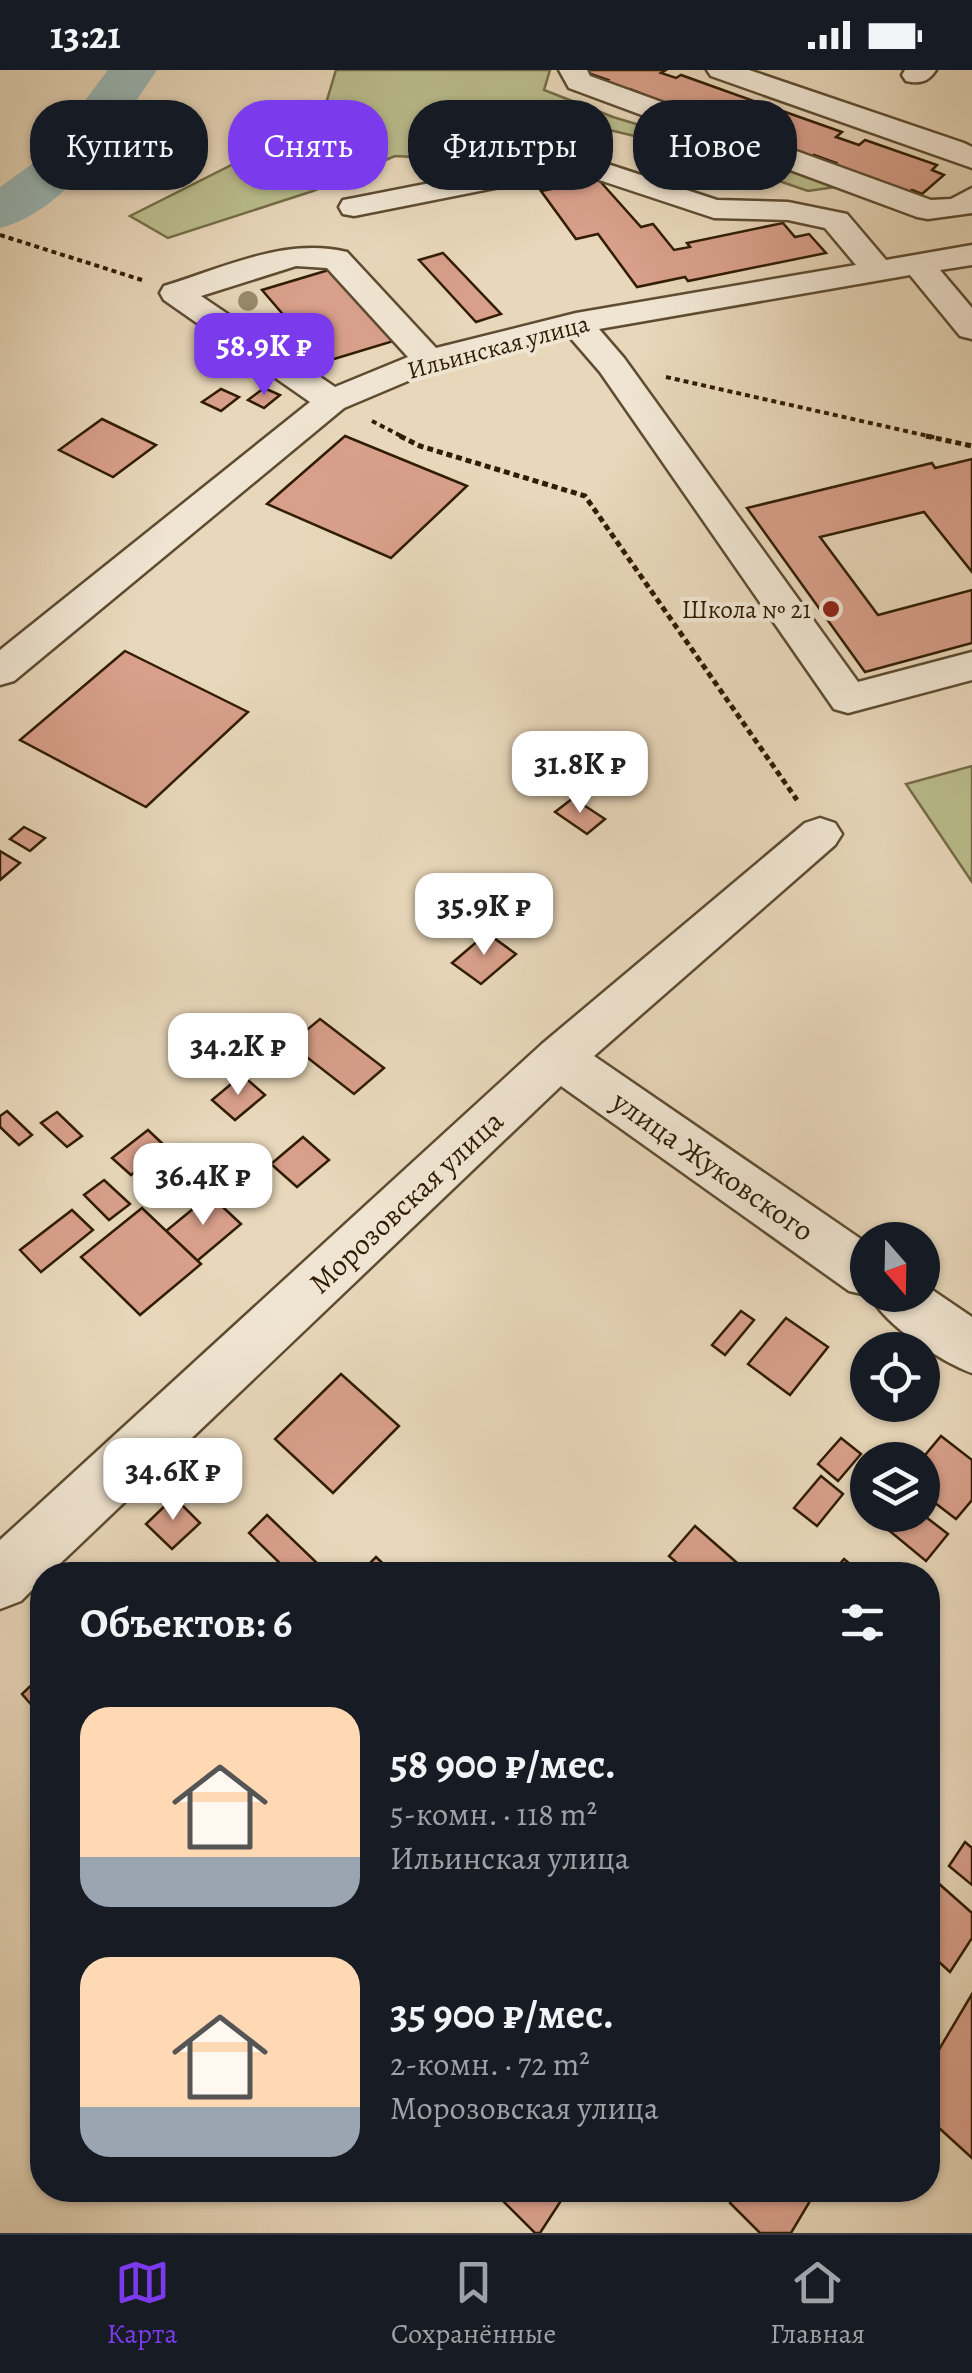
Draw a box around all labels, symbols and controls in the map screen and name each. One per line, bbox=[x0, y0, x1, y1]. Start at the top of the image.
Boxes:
text: 13:21 bbox=[50, 9, 121, 61]
chip: Купить bbox=[30, 100, 208, 190]
chip: Снять bbox=[228, 100, 388, 190]
chip: Фильтры bbox=[408, 100, 613, 190]
chip: Новое bbox=[633, 100, 797, 190]
street label: Ильинская улица bbox=[404, 306, 593, 388]
pin: 58.9K ₽ bbox=[172, 313, 356, 398]
text: 58.9K ₽ bbox=[216, 323, 312, 367]
place label: Школа № 21 bbox=[681, 593, 811, 627]
marker: Школа № 21 bbox=[820, 598, 842, 620]
pin: 31.8K ₽ bbox=[488, 731, 672, 816]
text: 31.8K ₽ bbox=[534, 741, 626, 785]
pin: 35.9K ₽ bbox=[392, 873, 576, 958]
text: 35.9K ₽ bbox=[437, 883, 531, 927]
pin: 34.2K ₽ bbox=[146, 1013, 330, 1098]
text: 34.2K ₽ bbox=[190, 1023, 286, 1067]
street label: улица Жуковского bbox=[603, 1081, 822, 1251]
street label: Морозовская улица bbox=[300, 1101, 512, 1303]
pin: 36.4K ₽ bbox=[111, 1143, 295, 1228]
text: 36.4K ₽ bbox=[155, 1153, 251, 1197]
north arrow bbox=[850, 1222, 940, 1312]
map controls bbox=[850, 1222, 940, 1532]
button: locate bbox=[850, 1332, 940, 1422]
pin: 34.6K ₽ bbox=[81, 1438, 265, 1523]
button: layers bbox=[850, 1442, 940, 1532]
text: 34.6K ₽ bbox=[125, 1448, 221, 1492]
text: Объектов: 6 bbox=[80, 1594, 292, 1651]
icon: filters bbox=[835, 1595, 890, 1650]
text: 58 900 ₽/мес. bbox=[390, 1735, 616, 1792]
icon: home bbox=[160, 1747, 280, 1867]
text: 5-комн. · 118 m² bbox=[390, 1792, 597, 1836]
text: Ильинская улица bbox=[390, 1836, 629, 1880]
text: 35 900 ₽/мес. bbox=[390, 1985, 614, 2042]
icon: home bbox=[160, 1997, 280, 2117]
text: 2-комн. · 72 m² bbox=[390, 2042, 590, 2086]
text: Морозовская улица bbox=[390, 2086, 659, 2130]
tab: Карта bbox=[107, 2255, 177, 2353]
tab: Сохранённые bbox=[391, 2255, 556, 2353]
tab: Главная bbox=[770, 2255, 865, 2353]

